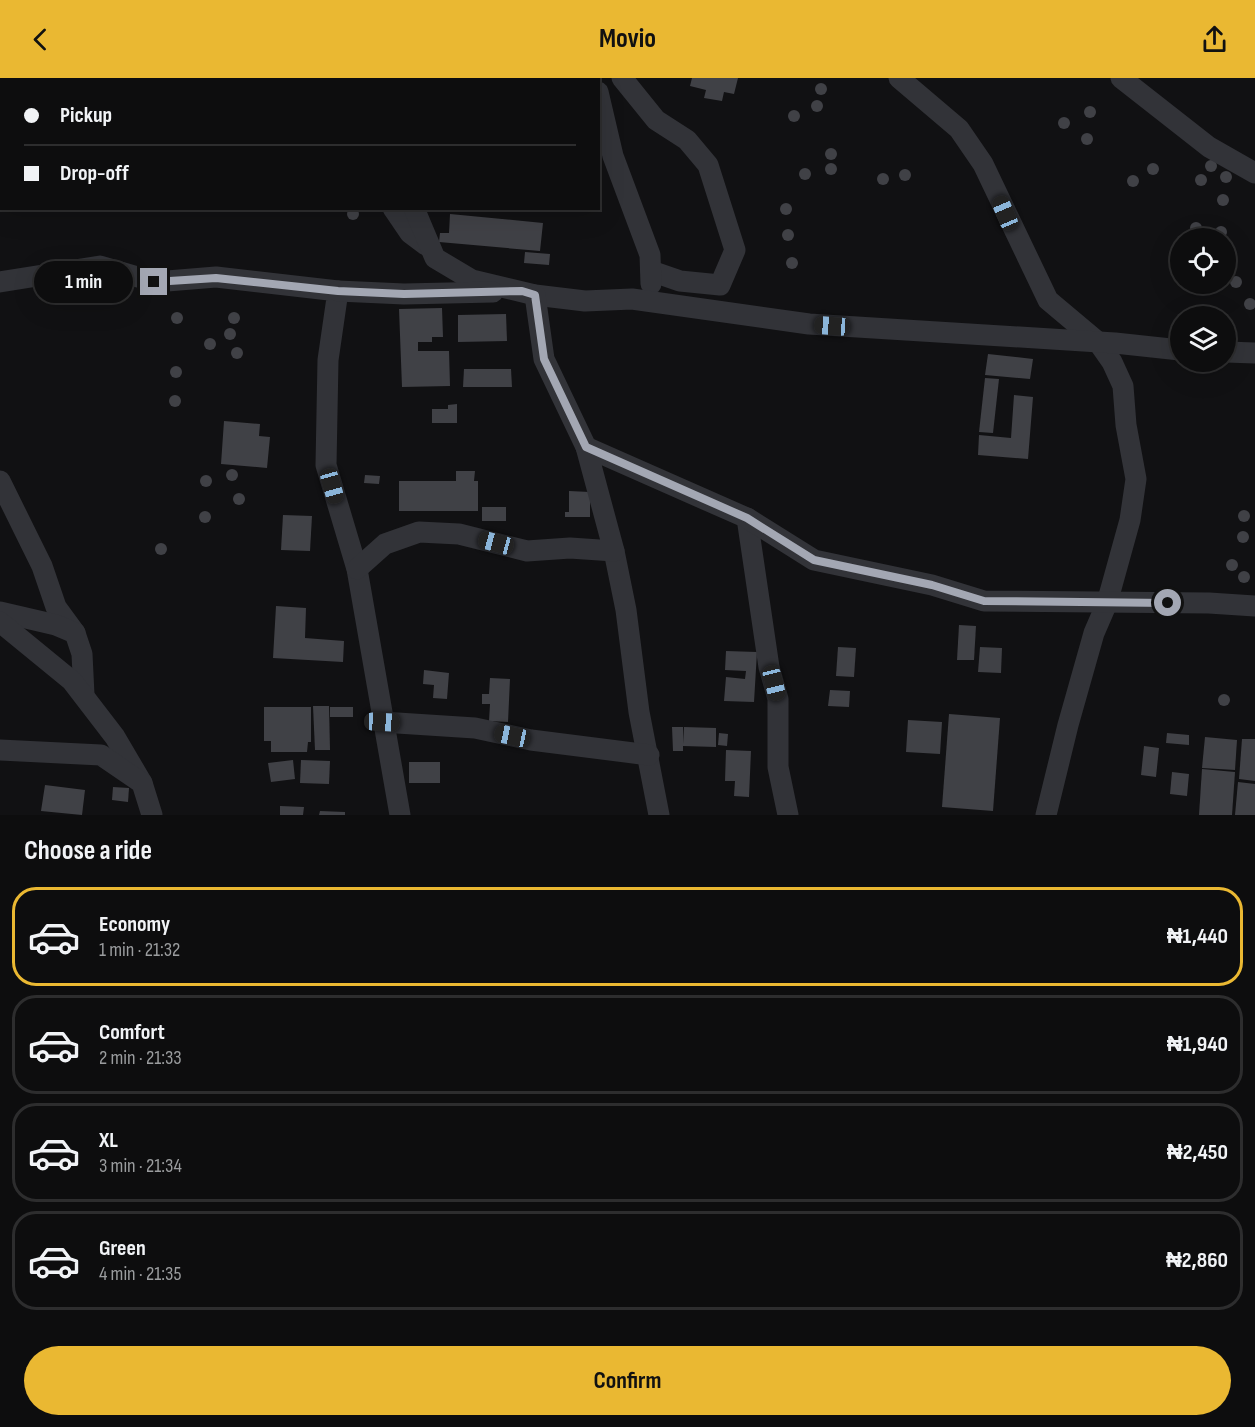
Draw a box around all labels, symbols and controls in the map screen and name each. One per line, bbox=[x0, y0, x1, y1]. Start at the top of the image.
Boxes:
icon: back bbox=[24, 23, 57, 56]
text: Movio bbox=[599, 23, 656, 55]
icon: share bbox=[1198, 23, 1231, 56]
text: Pickup bbox=[60, 102, 112, 129]
text: Drop-off bbox=[60, 160, 129, 187]
car bbox=[990, 193, 1020, 233]
map controls bbox=[1170, 228, 1236, 372]
button: locate bbox=[1170, 228, 1236, 294]
callout: 1 min bbox=[34, 261, 133, 303]
route end bbox=[140, 268, 167, 295]
text: 1 min bbox=[65, 270, 102, 294]
button: layers bbox=[1170, 306, 1236, 372]
car bbox=[813, 316, 851, 336]
car bbox=[318, 466, 346, 506]
car bbox=[476, 530, 516, 556]
route start bbox=[1154, 589, 1181, 616]
car bbox=[761, 663, 787, 703]
car bbox=[364, 712, 400, 732]
car bbox=[493, 723, 531, 749]
text: Choose a ride bbox=[24, 835, 152, 867]
icon: car bbox=[27, 910, 81, 964]
text: Economy bbox=[99, 911, 170, 938]
text: ₦1,440 bbox=[1167, 923, 1228, 950]
text: 1 min · 21:32 bbox=[99, 938, 180, 962]
icon: car bbox=[27, 1018, 81, 1072]
text: Comfort bbox=[99, 1019, 165, 1046]
text: ₦1,940 bbox=[1167, 1031, 1228, 1058]
text: 2 min · 21:33 bbox=[99, 1046, 182, 1070]
icon: car bbox=[27, 1126, 81, 1180]
text: XL bbox=[99, 1127, 118, 1154]
text: ₦2,450 bbox=[1167, 1139, 1228, 1166]
text: 3 min · 21:34 bbox=[99, 1154, 182, 1178]
icon: car bbox=[27, 1234, 81, 1288]
text: Green bbox=[99, 1235, 146, 1262]
text: ₦2,860 bbox=[1166, 1247, 1228, 1274]
text: 4 min · 21:35 bbox=[99, 1262, 181, 1286]
button: Confirm bbox=[24, 1346, 1231, 1415]

